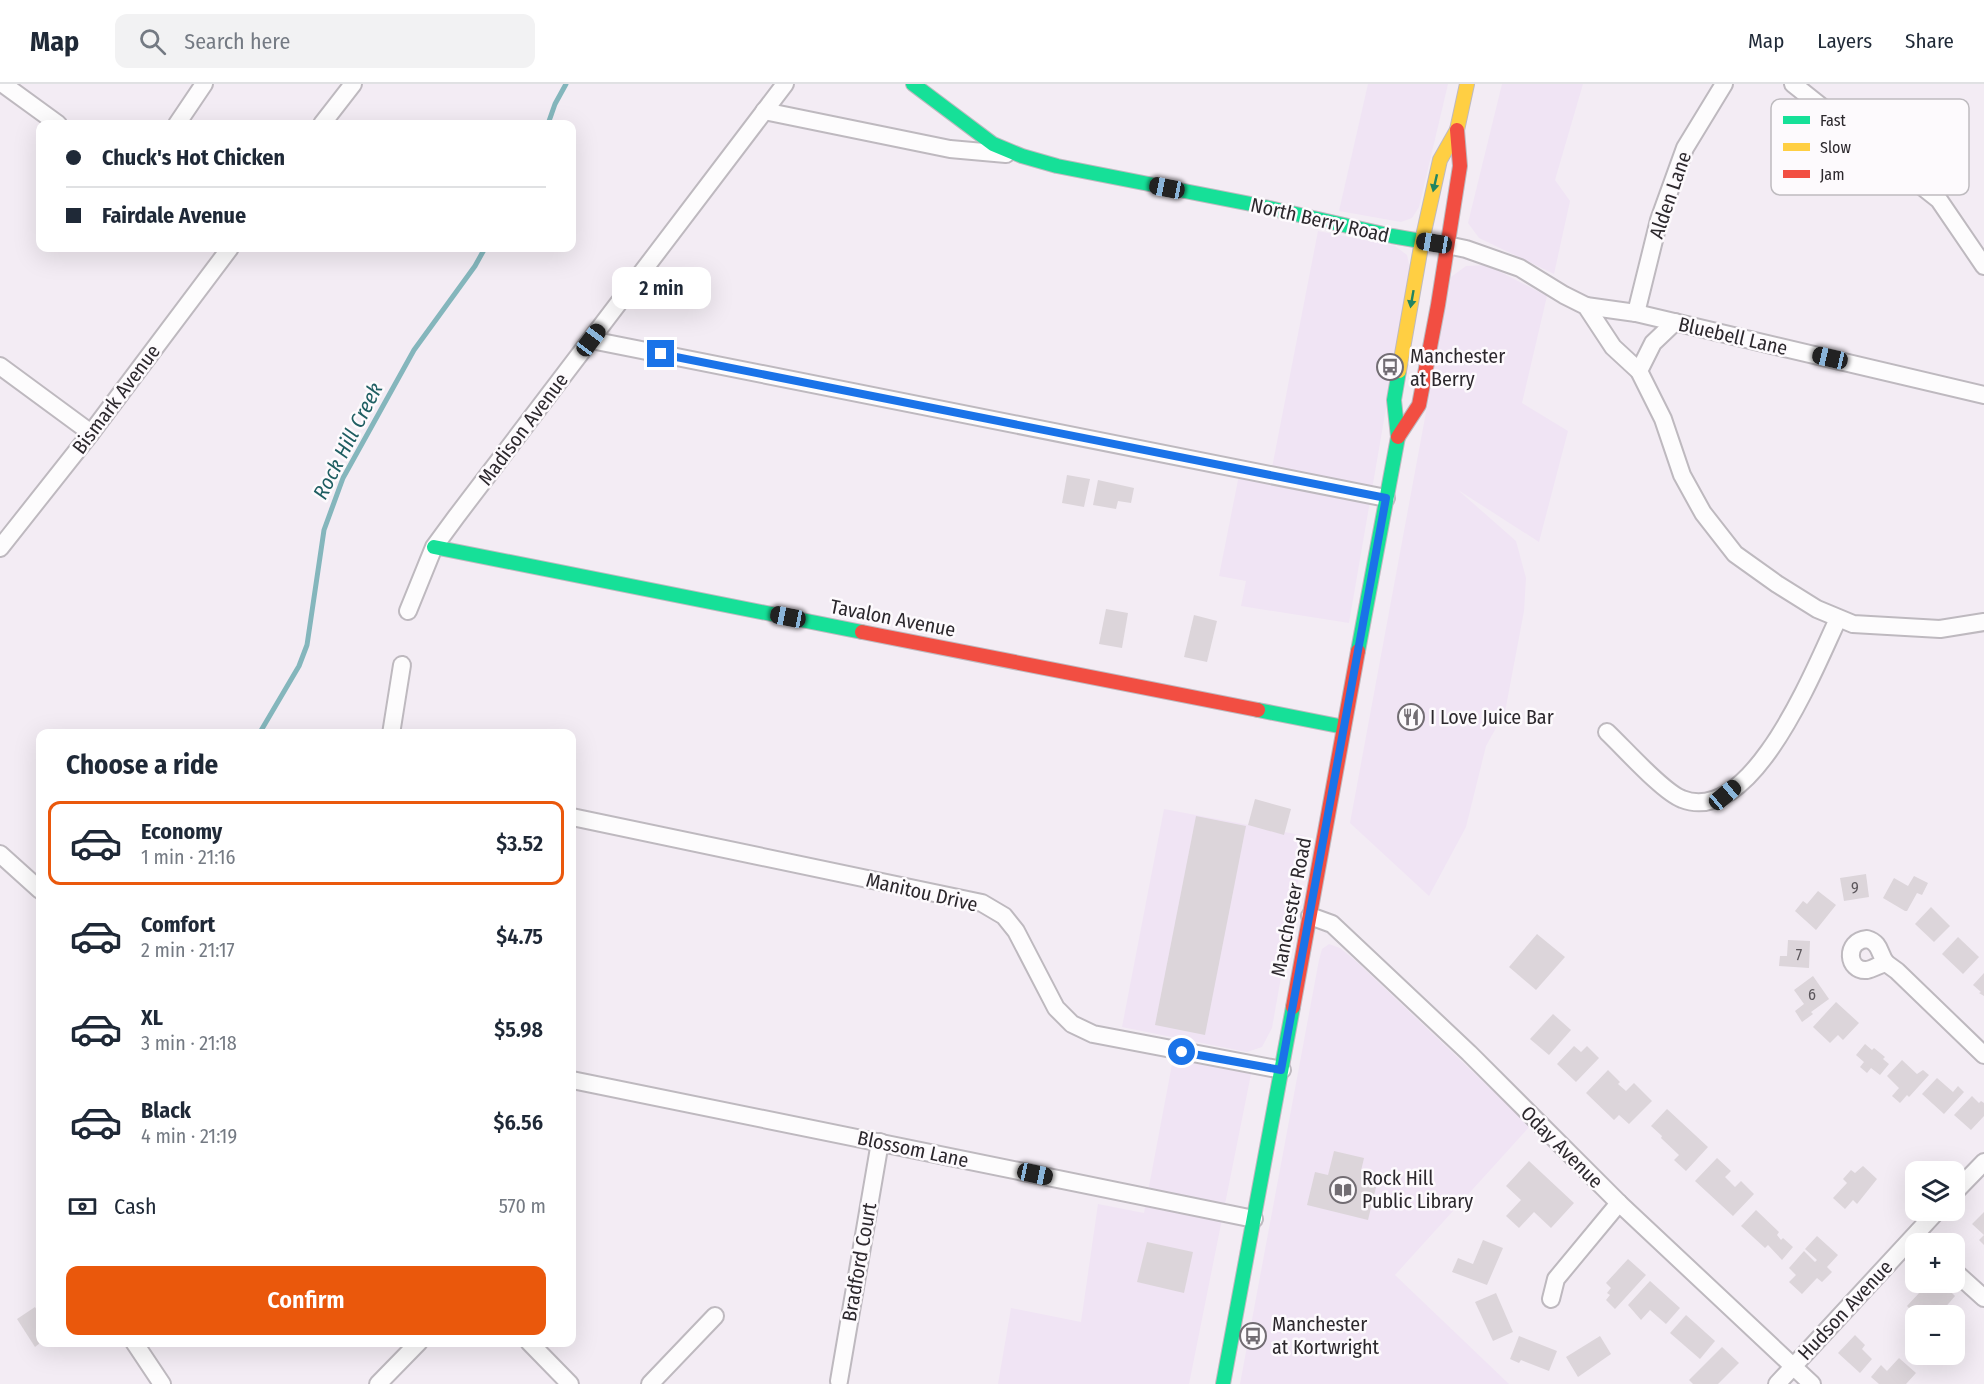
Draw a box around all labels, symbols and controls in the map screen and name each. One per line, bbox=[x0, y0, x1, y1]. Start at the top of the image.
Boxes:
search box bbox=[115, 14, 535, 68]
text: Map bbox=[30, 25, 79, 58]
icon: search bbox=[136, 25, 169, 58]
text: Search here bbox=[184, 28, 290, 55]
text: Map bbox=[1748, 28, 1784, 54]
text: Layers bbox=[1817, 28, 1872, 54]
text: Share bbox=[1905, 28, 1954, 54]
legend bbox=[1771, 99, 1969, 195]
text: Fast bbox=[1820, 111, 1847, 130]
text: Slow bbox=[1820, 138, 1851, 157]
text: Chuck's Hot Chicken bbox=[102, 144, 285, 171]
street label: Alden Lane bbox=[1644, 148, 1696, 242]
text: Jam bbox=[1820, 165, 1845, 184]
one-way arrow bbox=[1429, 174, 1439, 193]
car bbox=[1148, 176, 1186, 200]
street label: North Berry Road bbox=[1248, 192, 1392, 248]
text: Fairdale Avenue bbox=[102, 202, 246, 229]
car bbox=[1415, 231, 1453, 255]
callout: 2 min bbox=[612, 267, 710, 309]
text: 2 min bbox=[639, 276, 684, 300]
one-way arrow bbox=[1407, 290, 1416, 309]
street label: Bluebell Lane bbox=[1676, 312, 1790, 360]
car bbox=[573, 320, 609, 360]
street label: Bismark Avenue bbox=[67, 340, 165, 458]
route end bbox=[647, 340, 674, 367]
place label: Manchester at Berry bbox=[1410, 344, 1505, 391]
car bbox=[1810, 345, 1850, 371]
bus stop icon: Manchester at Berry bbox=[1375, 352, 1405, 382]
street label: Madison Avenue bbox=[473, 368, 573, 490]
water label: Rock Hill Creek bbox=[308, 378, 388, 504]
street label: Tavalon Avenue bbox=[828, 594, 958, 642]
car bbox=[769, 605, 807, 629]
restaurant icon: I Love Juice Bar bbox=[1396, 702, 1426, 732]
place label: I Love Juice Bar bbox=[1430, 705, 1554, 729]
text: Choose a ride bbox=[66, 749, 218, 781]
car bbox=[1705, 777, 1745, 813]
icon: car bbox=[69, 816, 123, 870]
text: Economy bbox=[141, 818, 222, 845]
text: $3.52 bbox=[496, 830, 543, 857]
street label: Manchester Road bbox=[1266, 835, 1316, 979]
text: 1 min · 21:16 bbox=[141, 845, 235, 869]
street label: Manitou Drive bbox=[864, 867, 980, 917]
house number: 9 bbox=[1851, 878, 1859, 897]
icon: car bbox=[69, 909, 123, 963]
text: Comfort bbox=[141, 911, 215, 938]
text: $4.75 bbox=[496, 923, 543, 950]
text: 2 min · 21:17 bbox=[141, 938, 235, 962]
house number: 7 bbox=[1796, 945, 1803, 964]
house number: 6 bbox=[1808, 985, 1816, 1004]
icon: car bbox=[69, 1002, 123, 1056]
text: XL bbox=[141, 1004, 163, 1031]
text: $5.98 bbox=[494, 1016, 543, 1043]
text: 3 min · 21:18 bbox=[141, 1031, 237, 1055]
route start bbox=[1168, 1038, 1195, 1065]
icon: car bbox=[69, 1095, 123, 1149]
text: Black bbox=[141, 1097, 191, 1124]
street label: Oday Avenue bbox=[1516, 1101, 1608, 1193]
text: $6.56 bbox=[494, 1109, 543, 1136]
text: 4 min · 21:19 bbox=[141, 1124, 237, 1148]
street label: Blossom Lane bbox=[855, 1126, 971, 1172]
car bbox=[1016, 1161, 1054, 1187]
map controls bbox=[1905, 1161, 1965, 1365]
button: layers bbox=[1905, 1161, 1965, 1221]
place label: Rock Hill Public Library bbox=[1362, 1166, 1473, 1213]
library icon: Rock Hill Public Library bbox=[1328, 1175, 1358, 1205]
icon: cash bbox=[66, 1190, 99, 1223]
text: Cash bbox=[114, 1193, 157, 1220]
text: 570 m bbox=[499, 1194, 546, 1218]
street label: Bradford Court bbox=[837, 1200, 881, 1323]
button: + bbox=[1905, 1233, 1965, 1293]
street label: Hudson Avenue bbox=[1793, 1255, 1897, 1365]
button: Confirm bbox=[66, 1266, 546, 1335]
button: − bbox=[1905, 1305, 1965, 1365]
place label: Manchester at Kortwright bbox=[1272, 1312, 1379, 1359]
bus stop icon: Manchester at Kortwright bbox=[1238, 1321, 1268, 1351]

